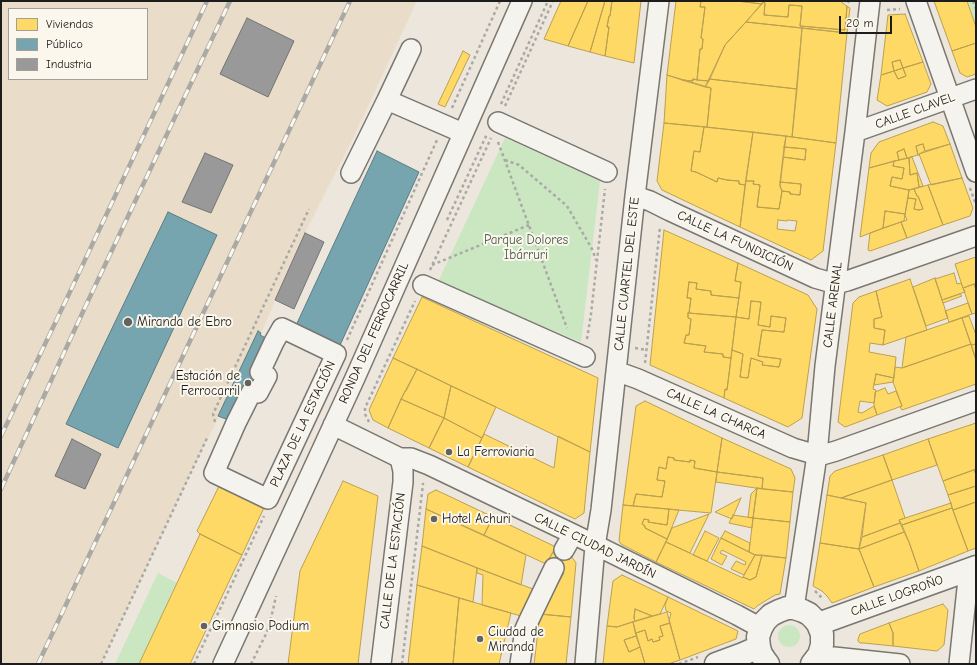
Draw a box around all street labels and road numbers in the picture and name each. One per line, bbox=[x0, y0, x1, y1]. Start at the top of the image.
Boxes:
street label: CALLE CLAVEL bbox=[873, 89, 957, 133]
street label: CALLE CUARTEL DEL ESTE bbox=[611, 196, 643, 352]
street label: CALLE LA FUNDICIÓN bbox=[674, 207, 796, 275]
street label: RONDA DEL FERROCARRIL bbox=[336, 260, 412, 406]
street label: CALLE ARENAL bbox=[820, 261, 846, 349]
street label: PLAZA DE LA ESTACIÓN bbox=[267, 358, 339, 490]
street label: CALLE LA CHARCA bbox=[664, 385, 768, 443]
street label: CALLE DE LA ESTACIÓN bbox=[377, 492, 409, 630]
street label: CALLE CIUDAD JARDÍN bbox=[531, 510, 659, 582]
street label: CALLE LOGROÑO bbox=[849, 572, 945, 620]

